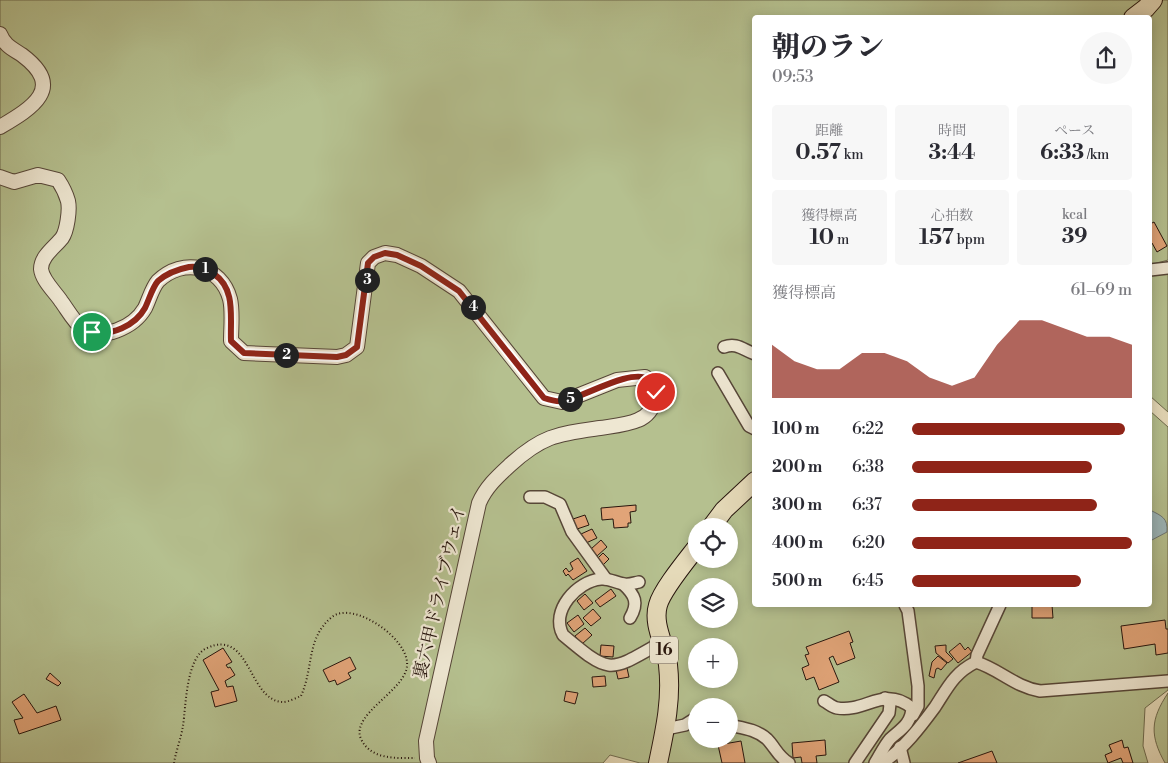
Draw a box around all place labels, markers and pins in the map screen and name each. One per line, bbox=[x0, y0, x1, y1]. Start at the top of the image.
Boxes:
pin: 1 bbox=[192, 256, 218, 282]
pin: 3 bbox=[354, 268, 380, 292]
pin: 4 bbox=[460, 294, 486, 320]
pin bbox=[71, 311, 113, 353]
pin: 2 bbox=[274, 342, 298, 368]
pin bbox=[635, 371, 677, 413]
pin: 5 bbox=[558, 386, 582, 412]

